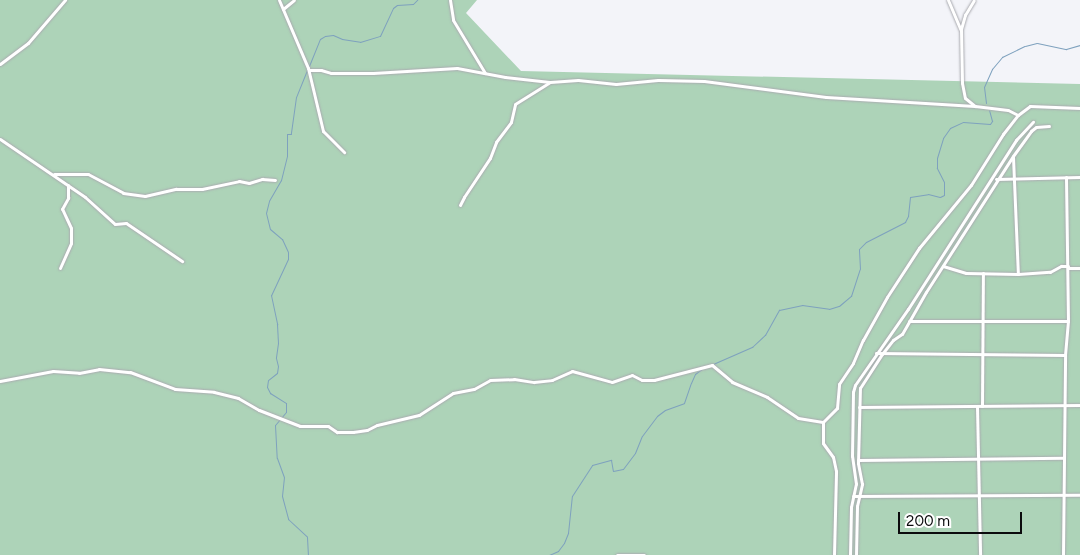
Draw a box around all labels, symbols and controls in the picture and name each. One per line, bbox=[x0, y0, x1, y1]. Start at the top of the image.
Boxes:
scale bar bbox=[900, 502, 1024, 534]
text: 200 m bbox=[906, 512, 950, 530]

